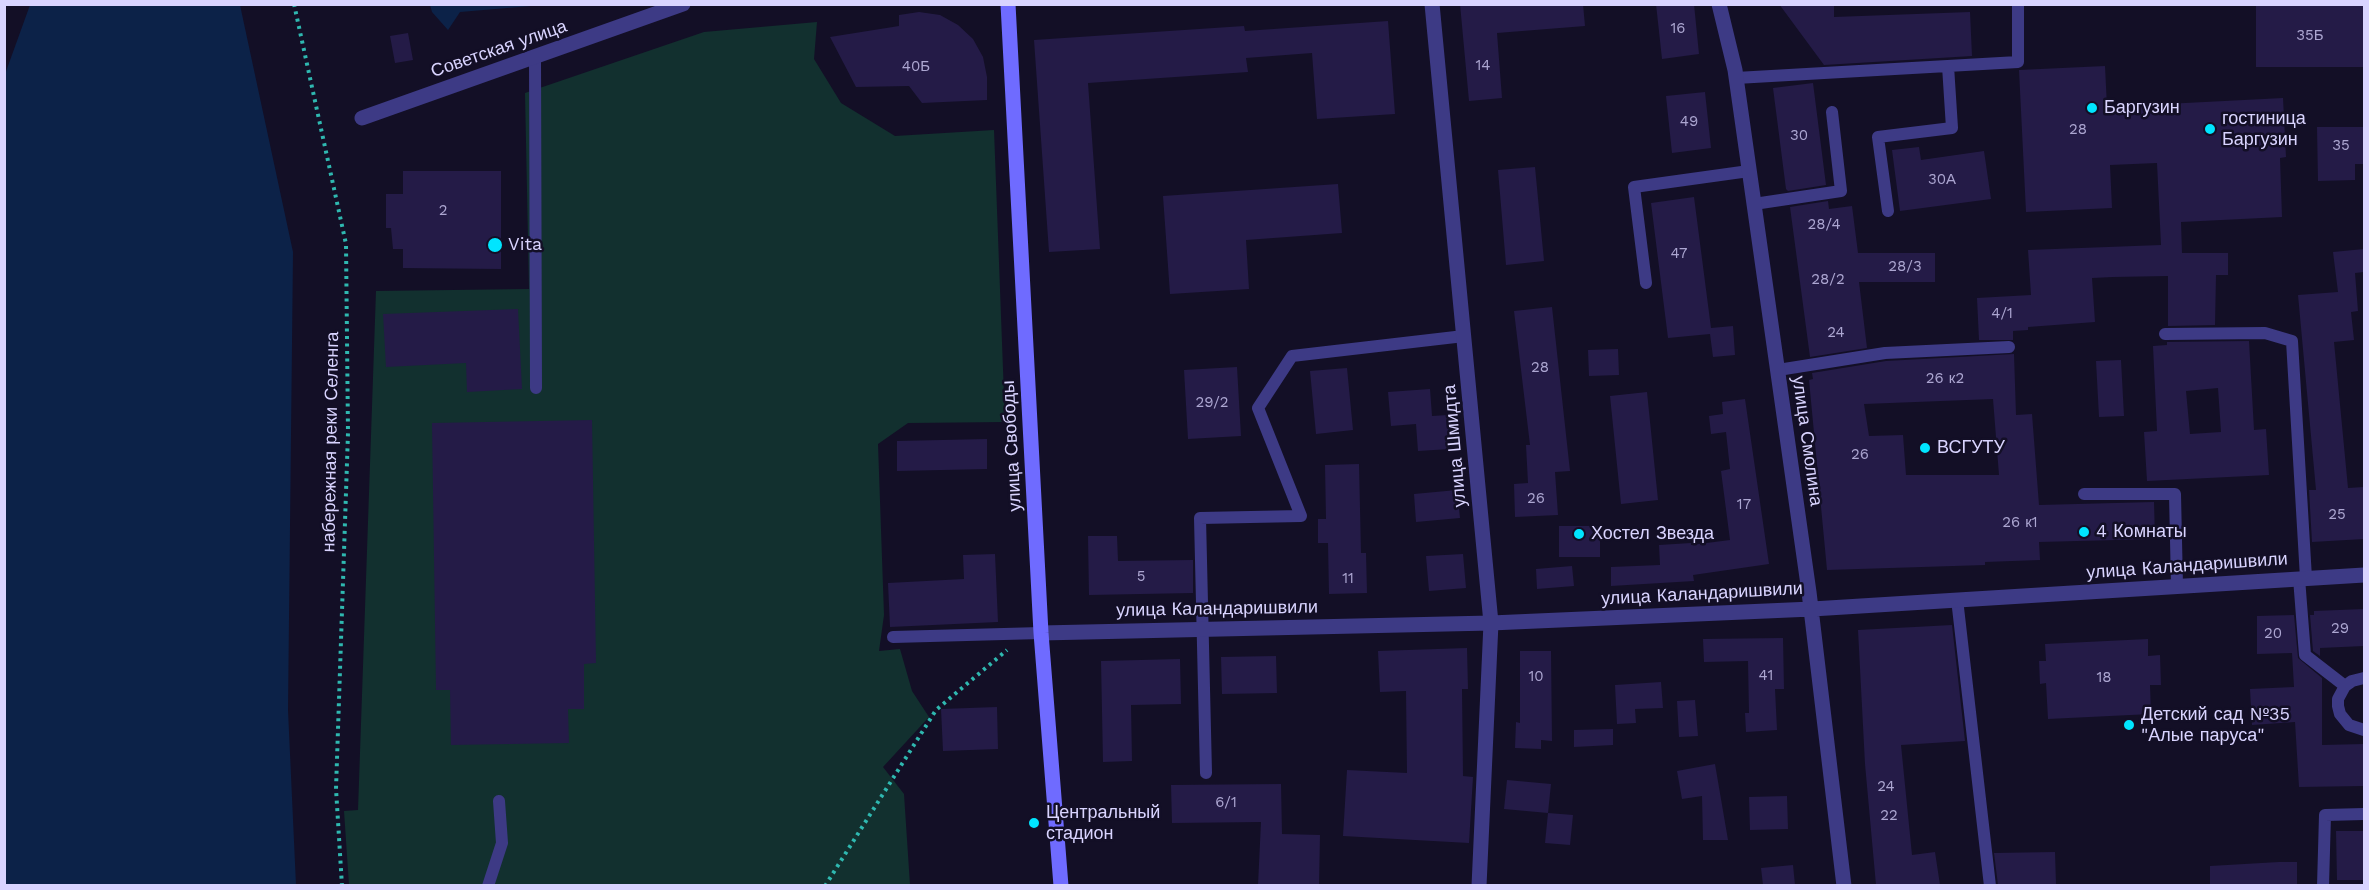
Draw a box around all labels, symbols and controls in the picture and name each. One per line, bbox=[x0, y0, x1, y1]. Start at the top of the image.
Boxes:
street label: Советская улица bbox=[428, 16, 570, 82]
house number: 16 bbox=[1671, 20, 1685, 38]
house number: 35Б bbox=[2296, 27, 2324, 45]
house number: 14 bbox=[1475, 57, 1491, 75]
house number: 40Б bbox=[902, 58, 930, 76]
place label: Баргузин bbox=[2104, 97, 2180, 119]
marker: Баргузин bbox=[2085, 101, 2099, 115]
place label: гостиница Баргузин bbox=[2222, 108, 2306, 150]
house number: 49 bbox=[1680, 113, 1698, 131]
house number: 28 bbox=[2069, 121, 2087, 139]
marker: гостиница Баргузин bbox=[2203, 122, 2217, 136]
house number: 30 bbox=[1790, 127, 1808, 145]
house number: 35 bbox=[2332, 137, 2350, 155]
house number: 30А bbox=[1928, 171, 1956, 189]
house number: 2 bbox=[439, 202, 447, 220]
house number: 28/4 bbox=[1807, 216, 1841, 234]
place label: Vita bbox=[508, 234, 542, 256]
marker: Vita bbox=[486, 236, 504, 254]
house number: 47 bbox=[1671, 245, 1687, 263]
house number: 28/3 bbox=[1888, 258, 1922, 276]
house number: 28/2 bbox=[1811, 271, 1845, 289]
house number: 4/1 bbox=[1991, 305, 2013, 323]
house number: 24 bbox=[1827, 324, 1845, 342]
street label: набережная реки Селенга bbox=[318, 331, 344, 553]
house number: 28 bbox=[1531, 359, 1549, 377]
house number: 26 к2 bbox=[1926, 370, 1964, 388]
street label: улица Смолина bbox=[1787, 375, 1827, 507]
street label: улица Свободы bbox=[998, 380, 1026, 512]
street label: улица Шмидта bbox=[1439, 384, 1471, 508]
house number: 29/2 bbox=[1195, 394, 1229, 412]
place label: ВСГУТУ bbox=[1937, 437, 2005, 459]
marker: ВСГУТУ bbox=[1918, 441, 1932, 455]
house number: 26 bbox=[1851, 446, 1869, 464]
house number: 26 bbox=[1527, 490, 1545, 508]
house number: 17 bbox=[1737, 496, 1751, 514]
house number: 25 bbox=[2328, 506, 2346, 524]
house number: 26 к1 bbox=[2002, 514, 2038, 532]
place label: 4 Комнаты bbox=[2096, 521, 2187, 543]
place label: Хостел Звезда bbox=[1591, 523, 1714, 545]
marker: 4 Комнаты bbox=[2077, 525, 2091, 539]
marker: Хостел Звезда bbox=[1572, 527, 1586, 541]
street label: улица Каландаришвили bbox=[2086, 548, 2288, 584]
house number: 5 bbox=[1137, 568, 1145, 586]
house number: 11 bbox=[1342, 570, 1354, 588]
street label: улица Каландаришвили bbox=[1601, 578, 1803, 610]
street label: улица Каландаришвили bbox=[1116, 596, 1318, 622]
house number: 29 bbox=[2331, 620, 2349, 638]
house number: 20 bbox=[2264, 625, 2282, 643]
house number: 41 bbox=[1759, 667, 1773, 685]
house number: 10 bbox=[1528, 668, 1544, 686]
house number: 18 bbox=[2096, 669, 2112, 687]
place label: Детский сад №35 "Алые паруса" bbox=[2141, 704, 2290, 746]
marker: Детский сад №35 "Алые паруса" bbox=[2122, 718, 2136, 732]
house number: 24 bbox=[1877, 778, 1895, 796]
house number: 6/1 bbox=[1215, 794, 1237, 812]
place label: Центральный стадион bbox=[1046, 802, 1160, 844]
house number: 22 bbox=[1880, 807, 1898, 825]
marker: Центральный стадион bbox=[1027, 816, 1041, 830]

